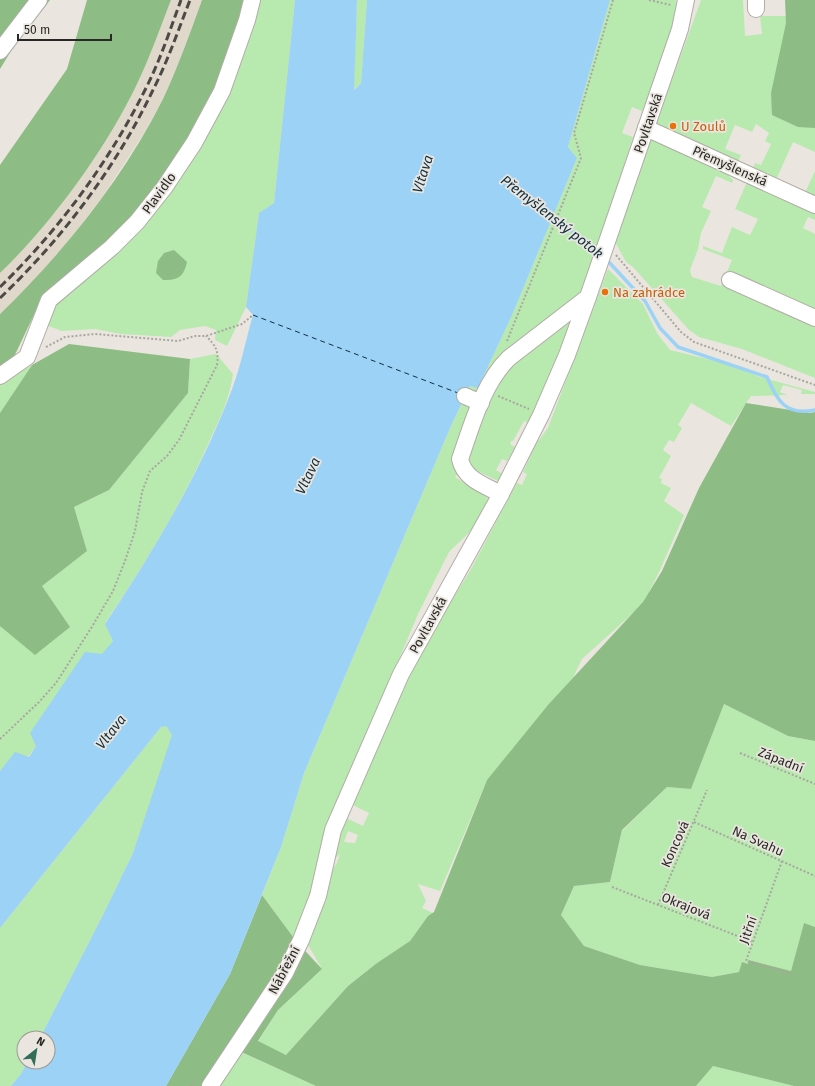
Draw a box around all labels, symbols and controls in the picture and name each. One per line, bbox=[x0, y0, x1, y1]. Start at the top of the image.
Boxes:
scale bar bbox=[18, 16, 111, 42]
text: 50 m bbox=[24, 23, 50, 37]
street label: Povltavská bbox=[631, 91, 665, 155]
place label: U Zoulů bbox=[681, 119, 726, 134]
marker: U Zoulů bbox=[668, 121, 678, 131]
street label: Přemyšlenská bbox=[690, 143, 770, 189]
water label: Vltava bbox=[409, 153, 437, 195]
street label: Plavidlo bbox=[139, 169, 179, 217]
water label: Přemyšlenský potok bbox=[497, 172, 607, 262]
place label: Na zahrádce bbox=[613, 285, 685, 300]
marker: Na zahrádce bbox=[600, 287, 610, 297]
water label: Vltava bbox=[292, 455, 324, 497]
street label: Povltavská bbox=[406, 594, 450, 656]
water label: Vltava bbox=[92, 711, 130, 753]
street label: Západní bbox=[756, 744, 806, 776]
street label: Koncová bbox=[658, 818, 692, 870]
street label: Na Svahu bbox=[730, 823, 786, 859]
street label: Okrajová bbox=[659, 889, 713, 923]
street label: Jitřní bbox=[736, 914, 760, 946]
street label: Nábřežní bbox=[265, 943, 303, 997]
north arrow bbox=[16, 1030, 56, 1070]
text: N bbox=[34, 1034, 47, 1049]

